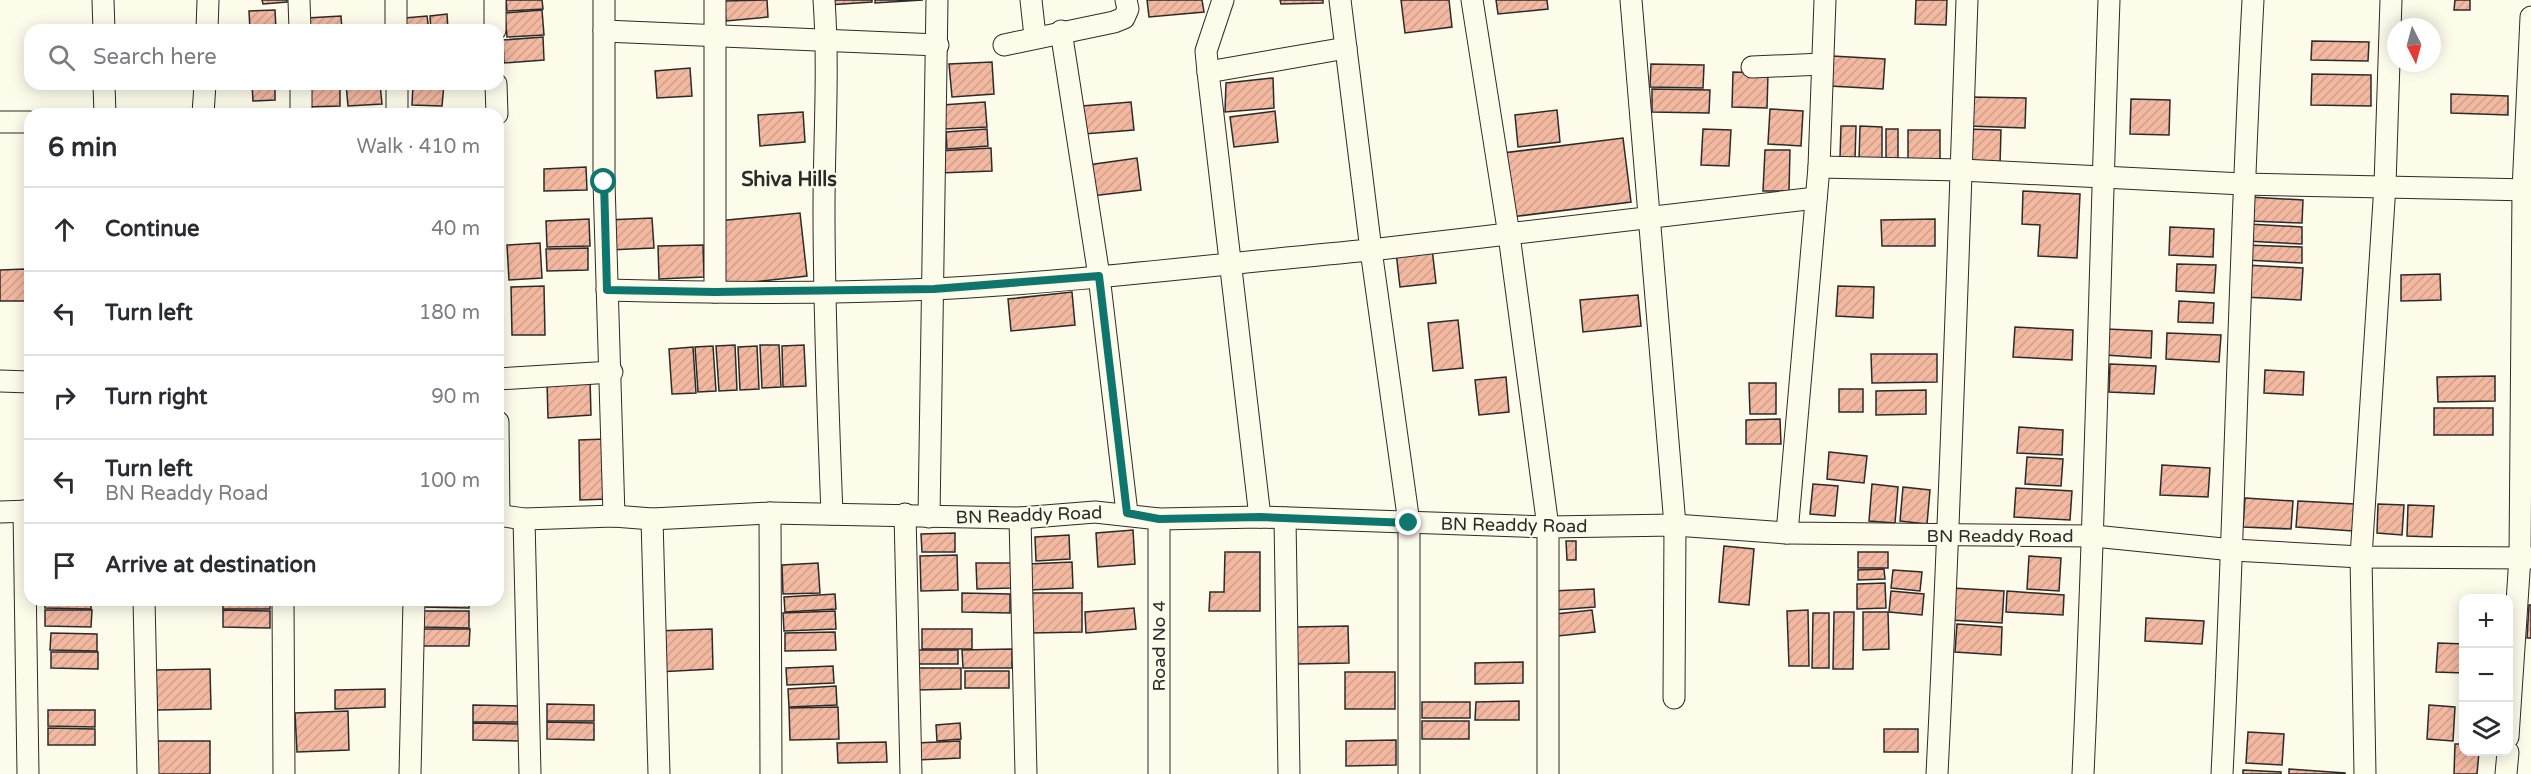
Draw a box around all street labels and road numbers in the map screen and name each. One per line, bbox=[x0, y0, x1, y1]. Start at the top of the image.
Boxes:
street label: BN Readdy Road bbox=[955, 501, 1103, 529]
street label: BN Readdy Road bbox=[1440, 513, 1588, 537]
street label: BN Readdy Road bbox=[1926, 525, 2074, 547]
street label: Road No 4 bbox=[1148, 600, 1170, 692]

